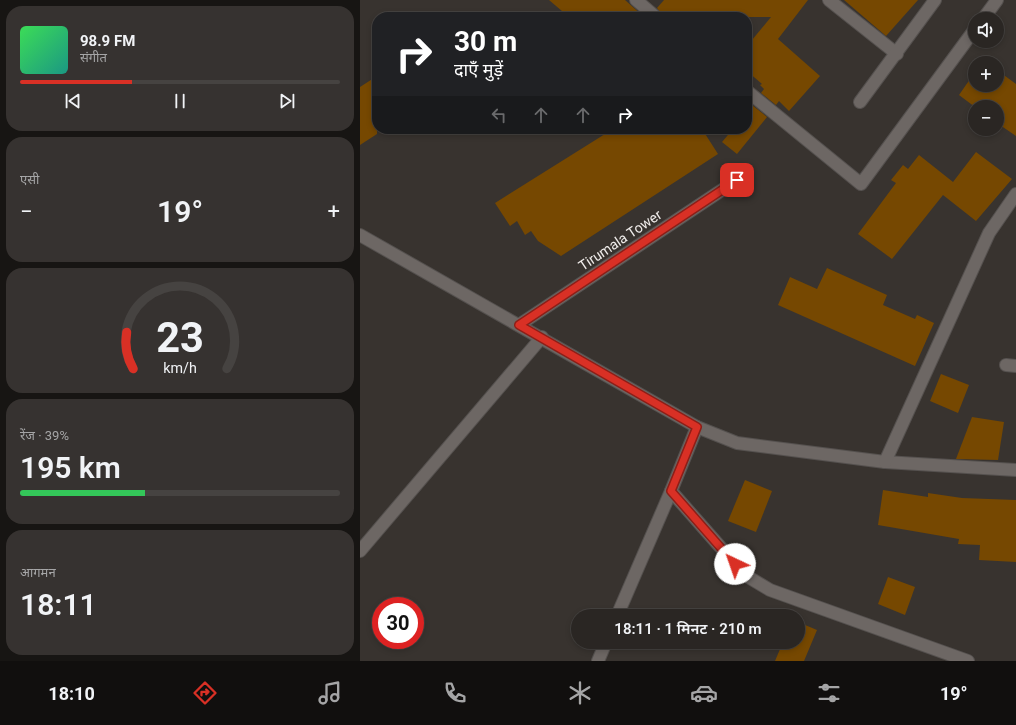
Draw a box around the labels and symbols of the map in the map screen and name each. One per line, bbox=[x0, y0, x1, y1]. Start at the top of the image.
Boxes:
pin bbox=[720, 163, 754, 197]
street label: Tirumala Tower bbox=[575, 206, 665, 274]
position arrow bbox=[714, 543, 756, 585]
speed limit sign: 30 bbox=[372, 597, 424, 649]

